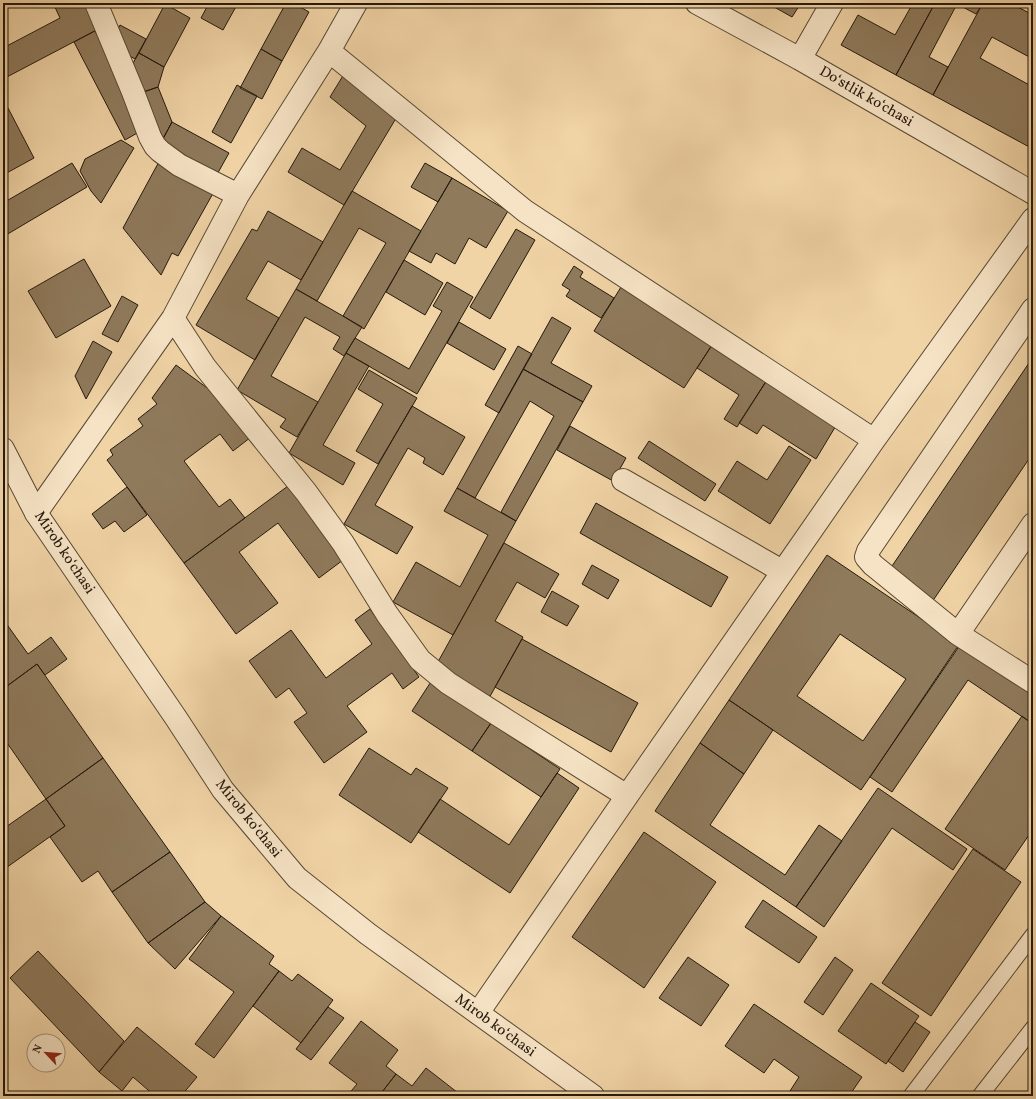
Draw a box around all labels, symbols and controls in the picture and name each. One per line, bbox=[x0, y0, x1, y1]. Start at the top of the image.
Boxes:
street label: Doʻstlik koʻchasi bbox=[815, 62, 917, 132]
street label: Mirob koʻchasi bbox=[29, 507, 99, 599]
street label: Mirob koʻchasi bbox=[210, 775, 286, 863]
street label: Mirob koʻchasi bbox=[450, 989, 540, 1063]
north arrow bbox=[26, 1033, 66, 1073]
text: N bbox=[30, 1042, 47, 1056]

